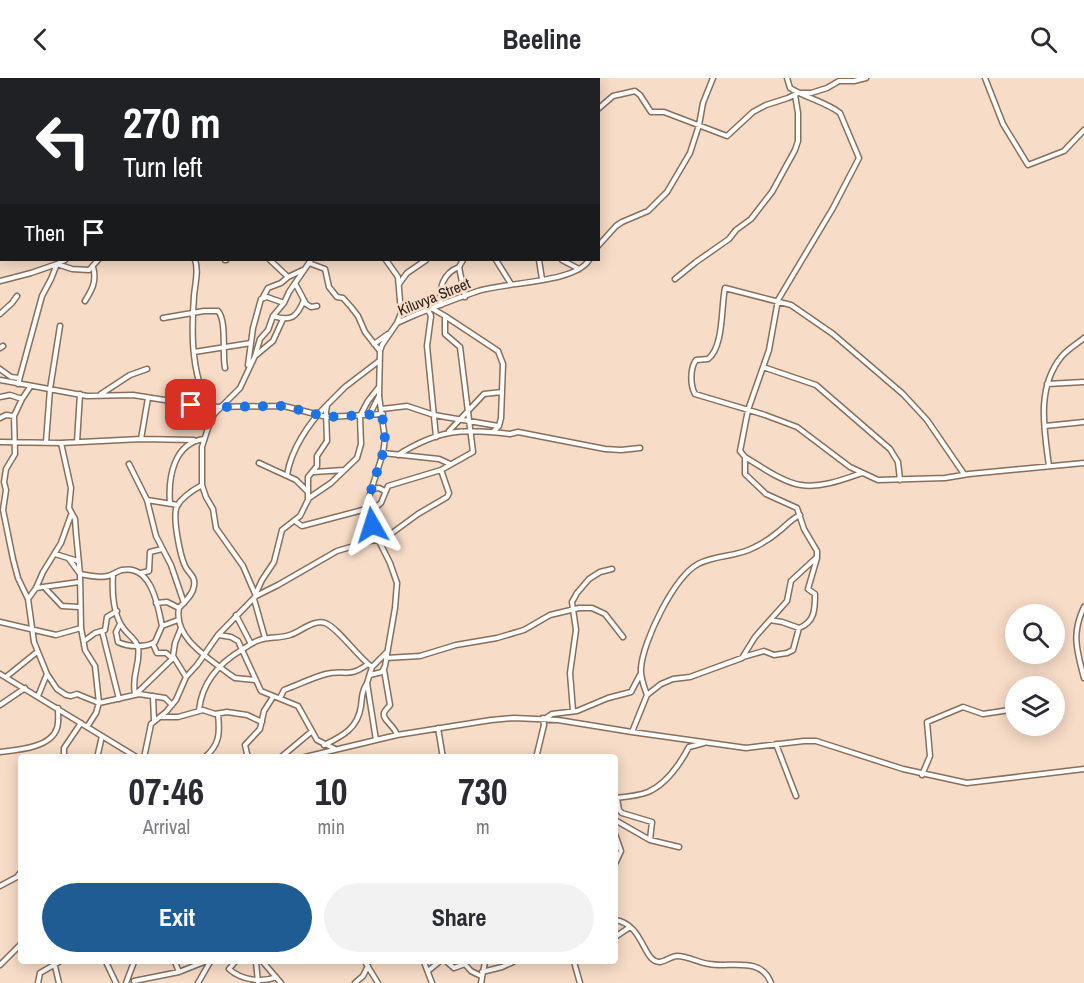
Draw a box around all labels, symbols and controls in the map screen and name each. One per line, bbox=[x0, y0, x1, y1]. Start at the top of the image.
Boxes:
text: Beeline bbox=[503, 21, 581, 57]
icon: back bbox=[24, 23, 57, 56]
icon: search bbox=[1027, 23, 1060, 56]
text: 270 m bbox=[123, 95, 221, 151]
icon: left bbox=[24, 102, 102, 180]
text: Turn left bbox=[123, 149, 202, 185]
icon: arrive bbox=[77, 216, 110, 249]
text: Then bbox=[24, 218, 65, 248]
street label: Kiluvya Street bbox=[394, 272, 474, 321]
pin bbox=[165, 379, 216, 430]
icon: arrive bbox=[174, 388, 207, 421]
position arrow bbox=[340, 493, 404, 557]
map controls bbox=[1005, 604, 1065, 736]
button: search bbox=[1005, 604, 1065, 664]
button: layers bbox=[1005, 676, 1065, 736]
text: 07:46 bbox=[129, 768, 204, 816]
text: 10 bbox=[315, 768, 348, 816]
text: 730 bbox=[458, 768, 507, 816]
text: Arrival bbox=[143, 813, 190, 840]
text: min bbox=[317, 813, 345, 840]
text: m bbox=[476, 813, 490, 840]
button: Exit bbox=[42, 883, 312, 952]
button: Share bbox=[324, 883, 594, 952]

